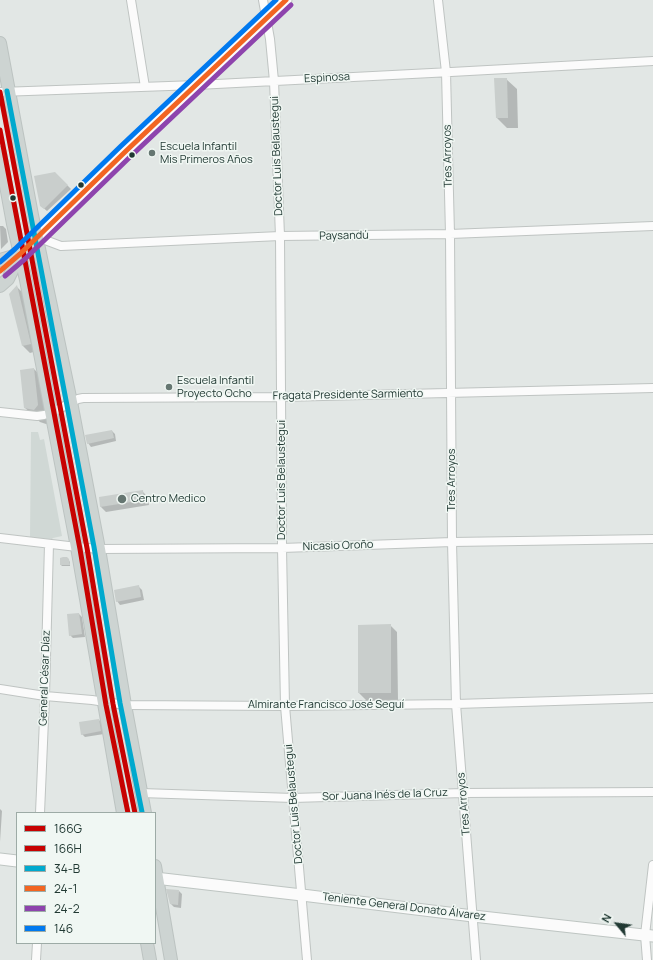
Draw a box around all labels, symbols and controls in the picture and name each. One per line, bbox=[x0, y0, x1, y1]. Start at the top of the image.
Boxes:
street label: Espinosa bbox=[304, 70, 350, 86]
street label: Doctor Luis Belaustegui bbox=[268, 96, 286, 216]
street label: Tres Arroyos bbox=[441, 124, 455, 188]
place label: Escuela Infantil Mis Primeros Años bbox=[160, 140, 253, 166]
marker: Escuela Infantil Mis Primeros Años bbox=[147, 148, 157, 158]
unlabelled marker bbox=[127, 150, 137, 160]
unlabelled marker bbox=[76, 180, 86, 190]
unlabelled marker bbox=[8, 193, 18, 203]
street label: Paysandú bbox=[319, 229, 369, 243]
place label: Escuela Infantil Proyecto Ocho bbox=[177, 374, 254, 400]
marker: Escuela Infantil Proyecto Ocho bbox=[164, 382, 174, 392]
street label: Fragata Presidente Sarmiento bbox=[273, 387, 423, 403]
street label: Doctor Luis Belaustegui bbox=[275, 420, 289, 540]
street label: Tres Arroyos bbox=[445, 448, 459, 512]
place label: Centro Medico bbox=[131, 492, 206, 506]
marker: Centro Medico bbox=[116, 493, 128, 505]
street label: Nicasio Oroño bbox=[302, 538, 374, 554]
street label: General César Díaz bbox=[37, 630, 53, 726]
street label: Almirante Francisco José Seguí bbox=[248, 698, 404, 712]
street label: Doctor Luis Belaustegui bbox=[282, 744, 306, 864]
street label: Tres Arroyos bbox=[455, 772, 473, 836]
street label: Sor Juana Inés de la Cruz bbox=[322, 786, 448, 804]
legend bbox=[16, 812, 156, 944]
text: 166G bbox=[54, 820, 82, 837]
text: 166H bbox=[54, 840, 82, 857]
text: 34-B bbox=[54, 860, 80, 877]
text: 24-1 bbox=[54, 880, 77, 897]
street label: Teniente General Donato Álvarez bbox=[321, 890, 487, 924]
text: 24-2 bbox=[54, 900, 80, 917]
north arrow bbox=[597, 904, 637, 944]
text: N bbox=[598, 911, 615, 925]
text: 146 bbox=[54, 920, 73, 937]

